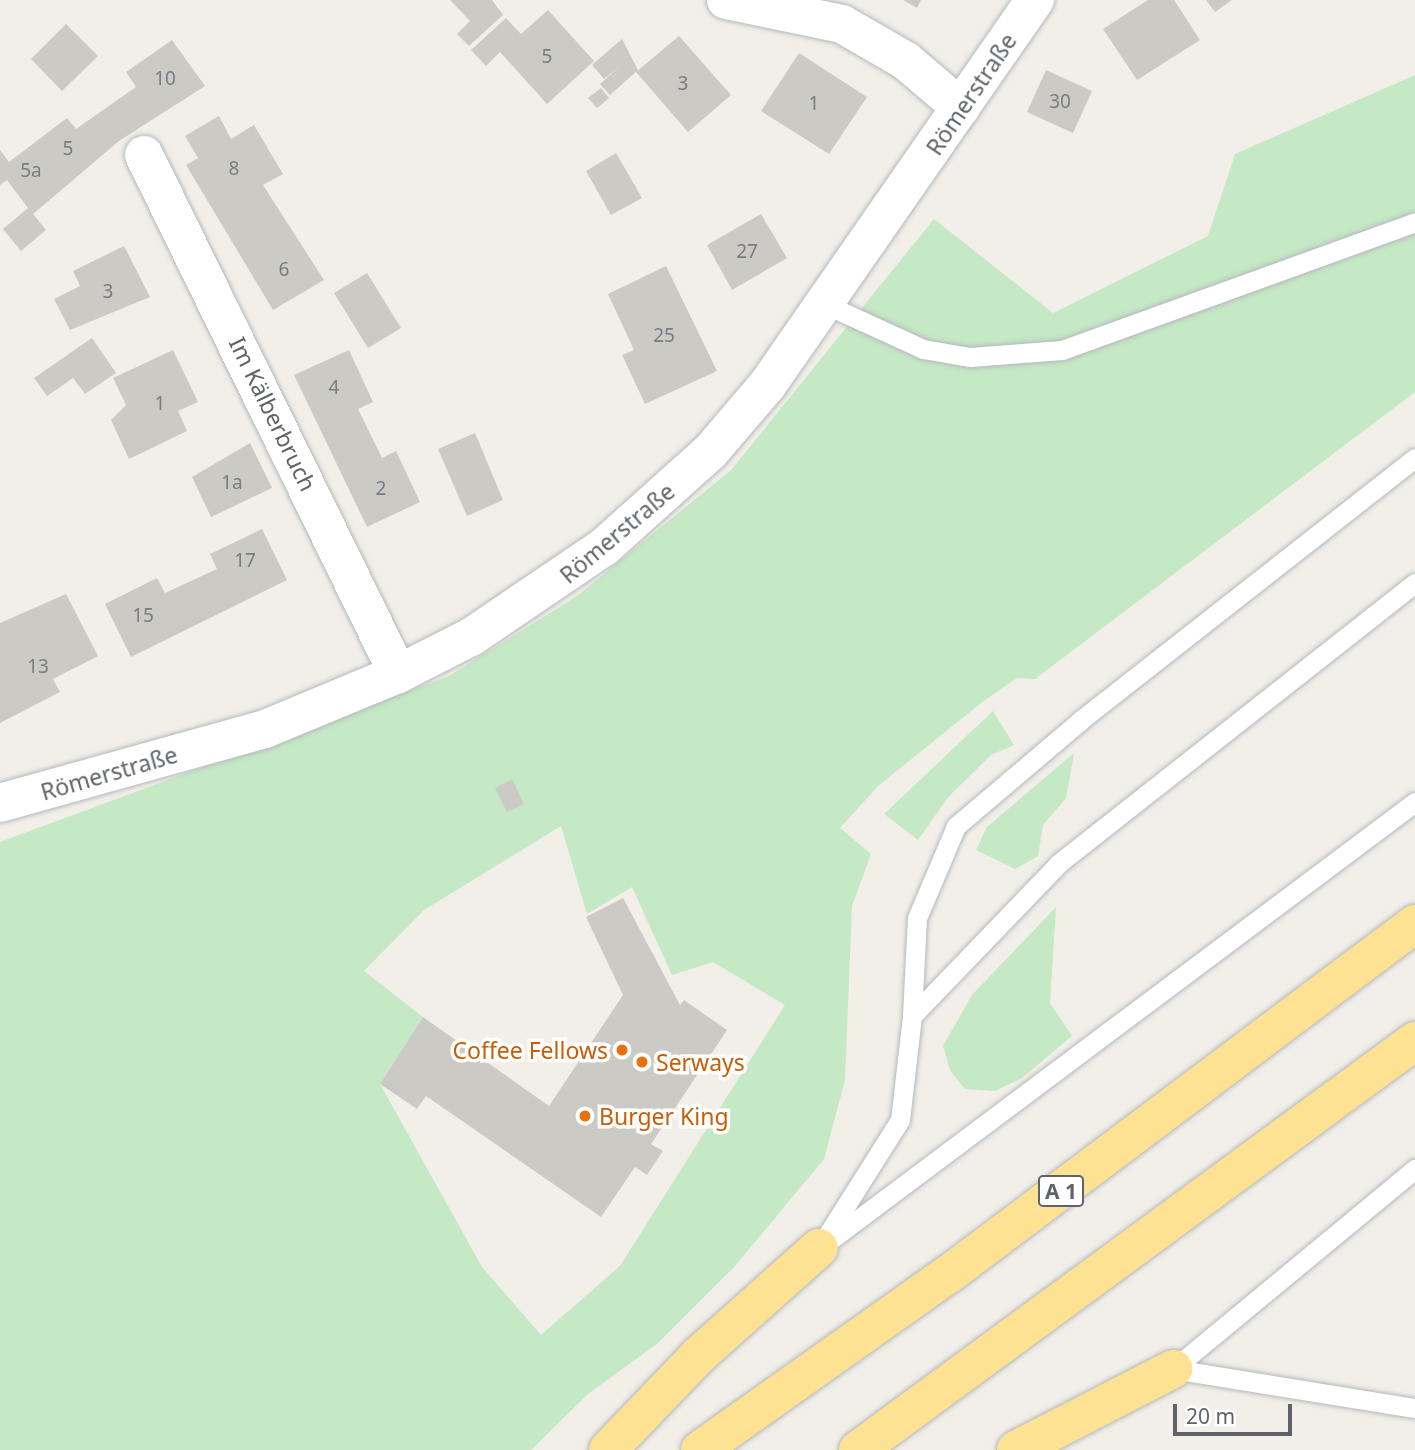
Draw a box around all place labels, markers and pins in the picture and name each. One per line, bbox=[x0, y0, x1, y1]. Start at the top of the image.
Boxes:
place label: Coffee Fellows bbox=[452, 1036, 608, 1064]
marker: Coffee Fellows bbox=[614, 1042, 630, 1058]
place label: Serways bbox=[656, 1048, 745, 1076]
marker: Serways bbox=[634, 1054, 650, 1070]
place label: Burger King bbox=[599, 1102, 729, 1130]
marker: Burger King bbox=[577, 1108, 593, 1124]

